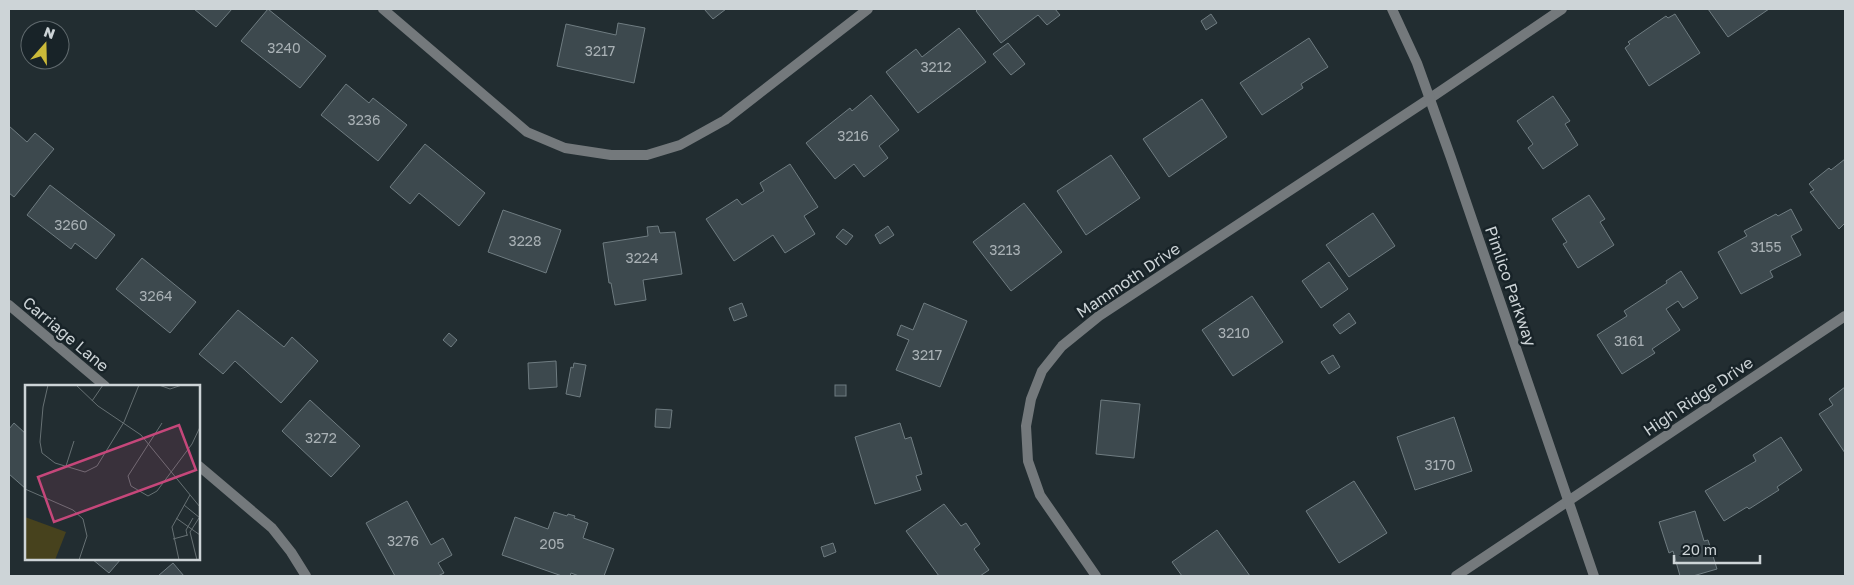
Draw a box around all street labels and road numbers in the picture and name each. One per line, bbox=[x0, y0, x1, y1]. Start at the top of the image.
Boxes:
street label: Pimlico Parkway bbox=[1481, 223, 1541, 349]
street label: Mammoth Drive bbox=[1072, 238, 1184, 322]
street label: Carriage Lane bbox=[19, 292, 113, 376]
street label: High Ridge Drive bbox=[1639, 352, 1757, 440]

